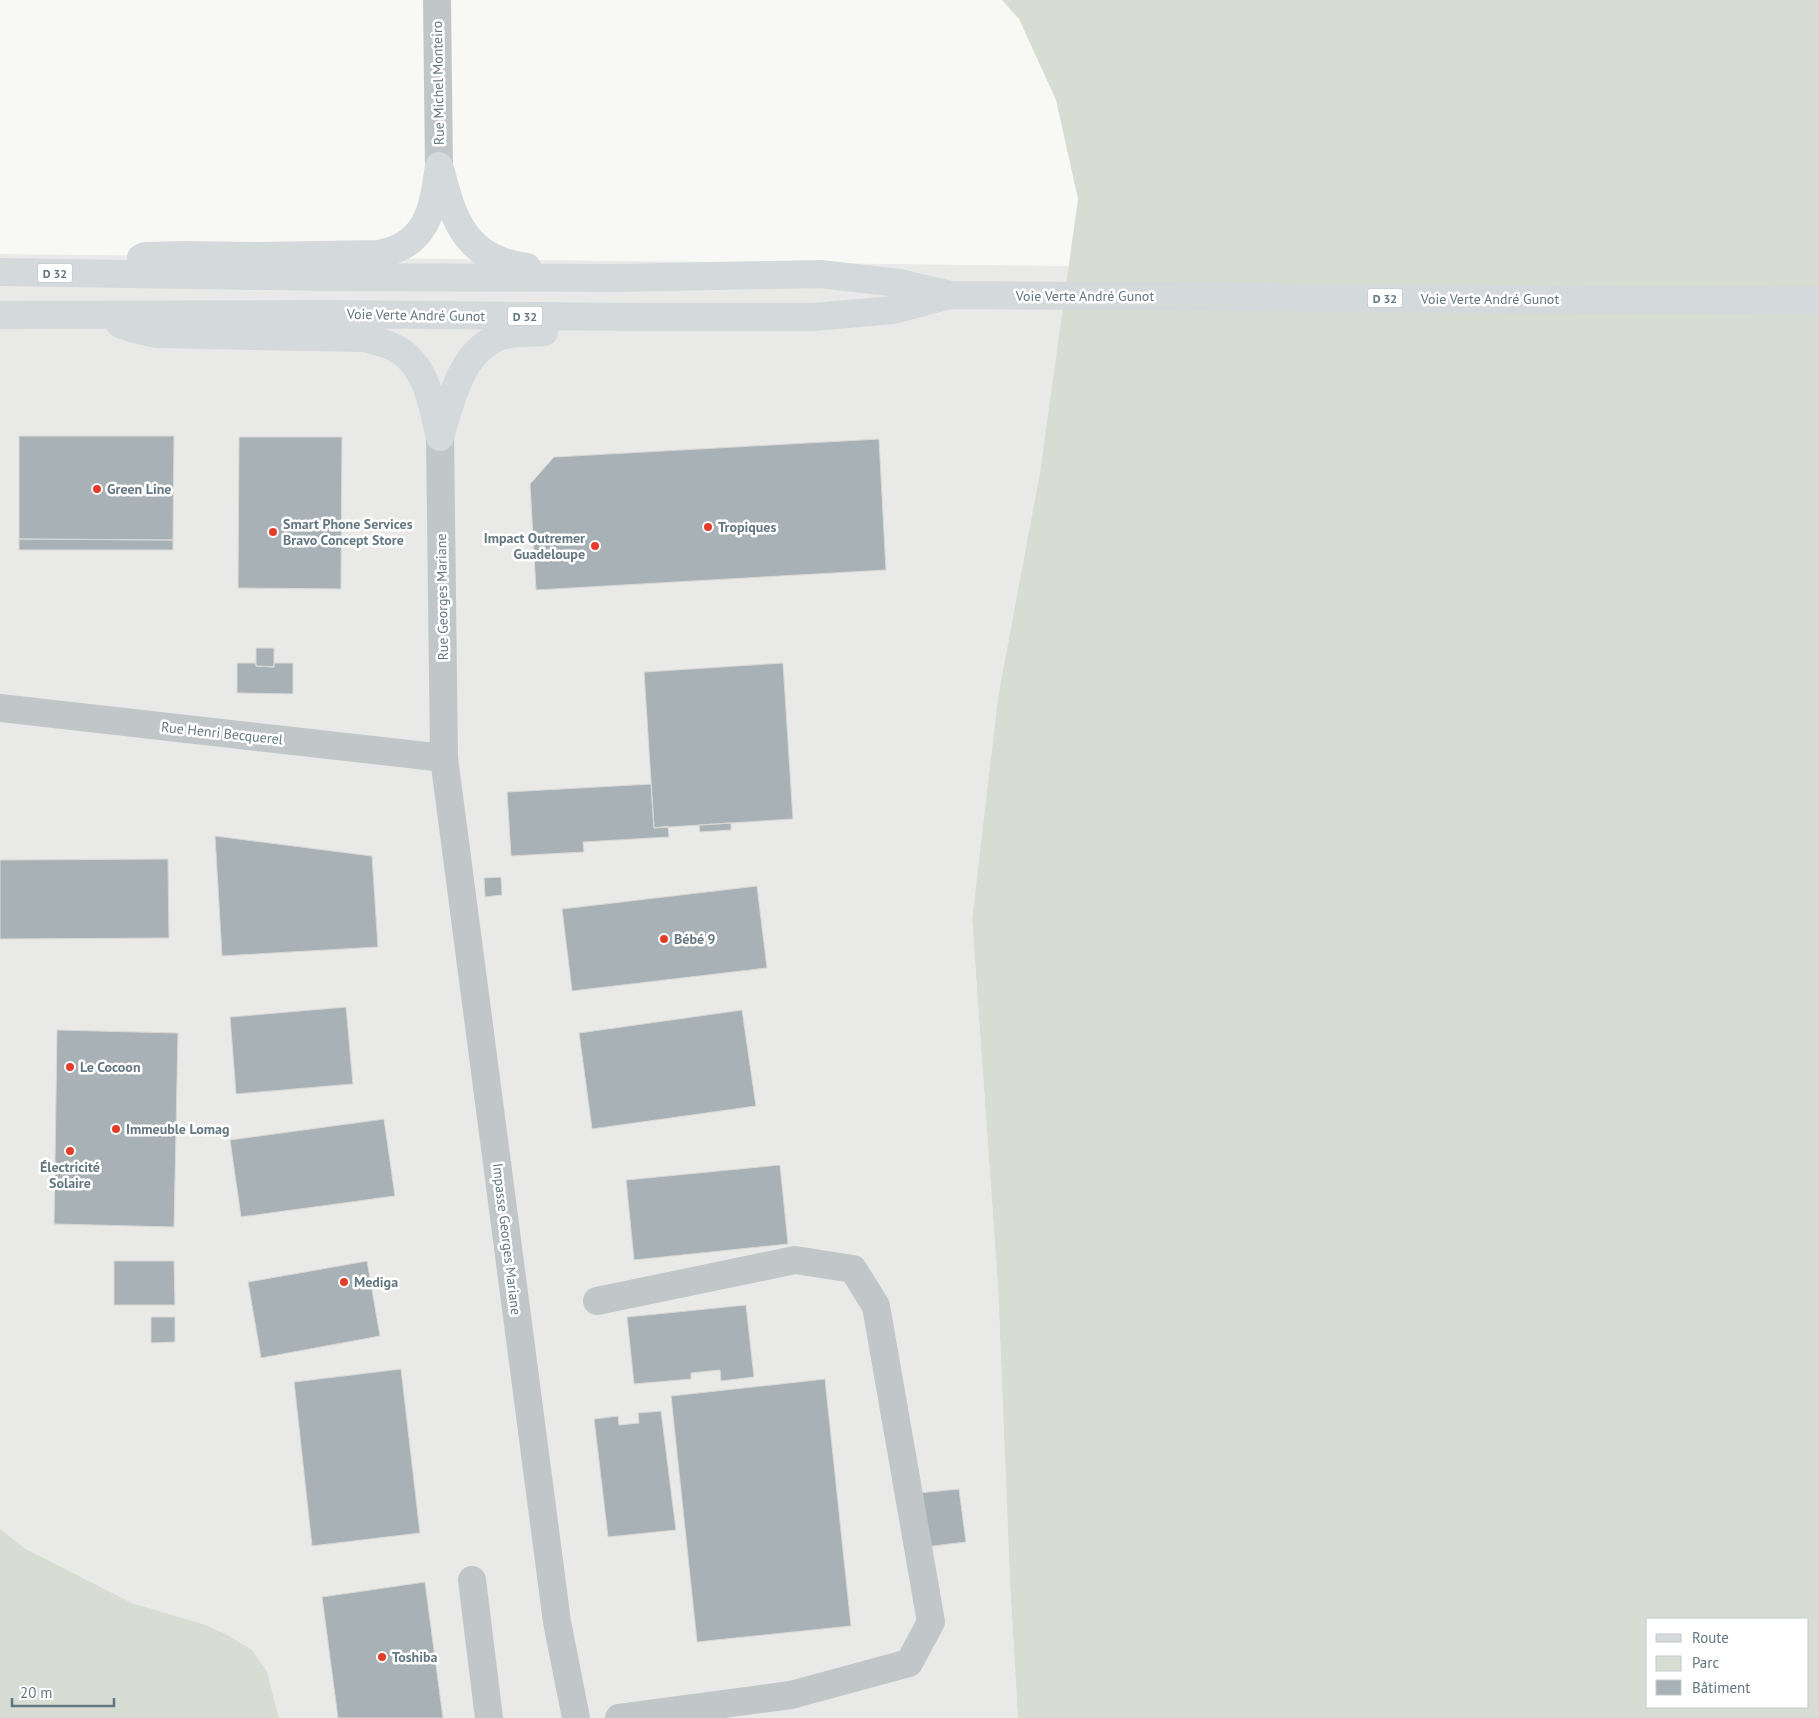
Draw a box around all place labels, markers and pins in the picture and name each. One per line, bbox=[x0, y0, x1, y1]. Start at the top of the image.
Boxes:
place label: Green Line bbox=[107, 480, 171, 498]
marker: Green Line bbox=[91, 483, 103, 495]
place label: Smart Phone Services Bravo Concept Store bbox=[283, 515, 413, 549]
place label: Tropiques bbox=[718, 518, 776, 536]
marker: Tropiques bbox=[702, 521, 714, 533]
marker: Smart Phone Services Bravo Concept Store bbox=[267, 526, 279, 538]
place label: Impact Outremer Guadeloupe bbox=[484, 529, 585, 563]
marker: Impact Outremer Guadeloupe bbox=[589, 540, 601, 552]
place label: Bébé 9 bbox=[674, 930, 716, 948]
marker: Bébé 9 bbox=[658, 933, 670, 945]
place label: Le Cocoon bbox=[80, 1058, 141, 1076]
marker: Le Cocoon bbox=[64, 1061, 76, 1073]
place label: Immeuble Lomag bbox=[126, 1120, 229, 1138]
marker: Immeuble Lomag bbox=[110, 1123, 122, 1135]
marker: Électricité Solaire bbox=[64, 1145, 76, 1157]
place label: Électricité Solaire bbox=[40, 1158, 100, 1192]
place label: Mediga bbox=[354, 1273, 398, 1291]
marker: Mediga bbox=[338, 1276, 350, 1288]
place label: Toshiba bbox=[392, 1648, 437, 1666]
marker: Toshiba bbox=[376, 1651, 388, 1663]

